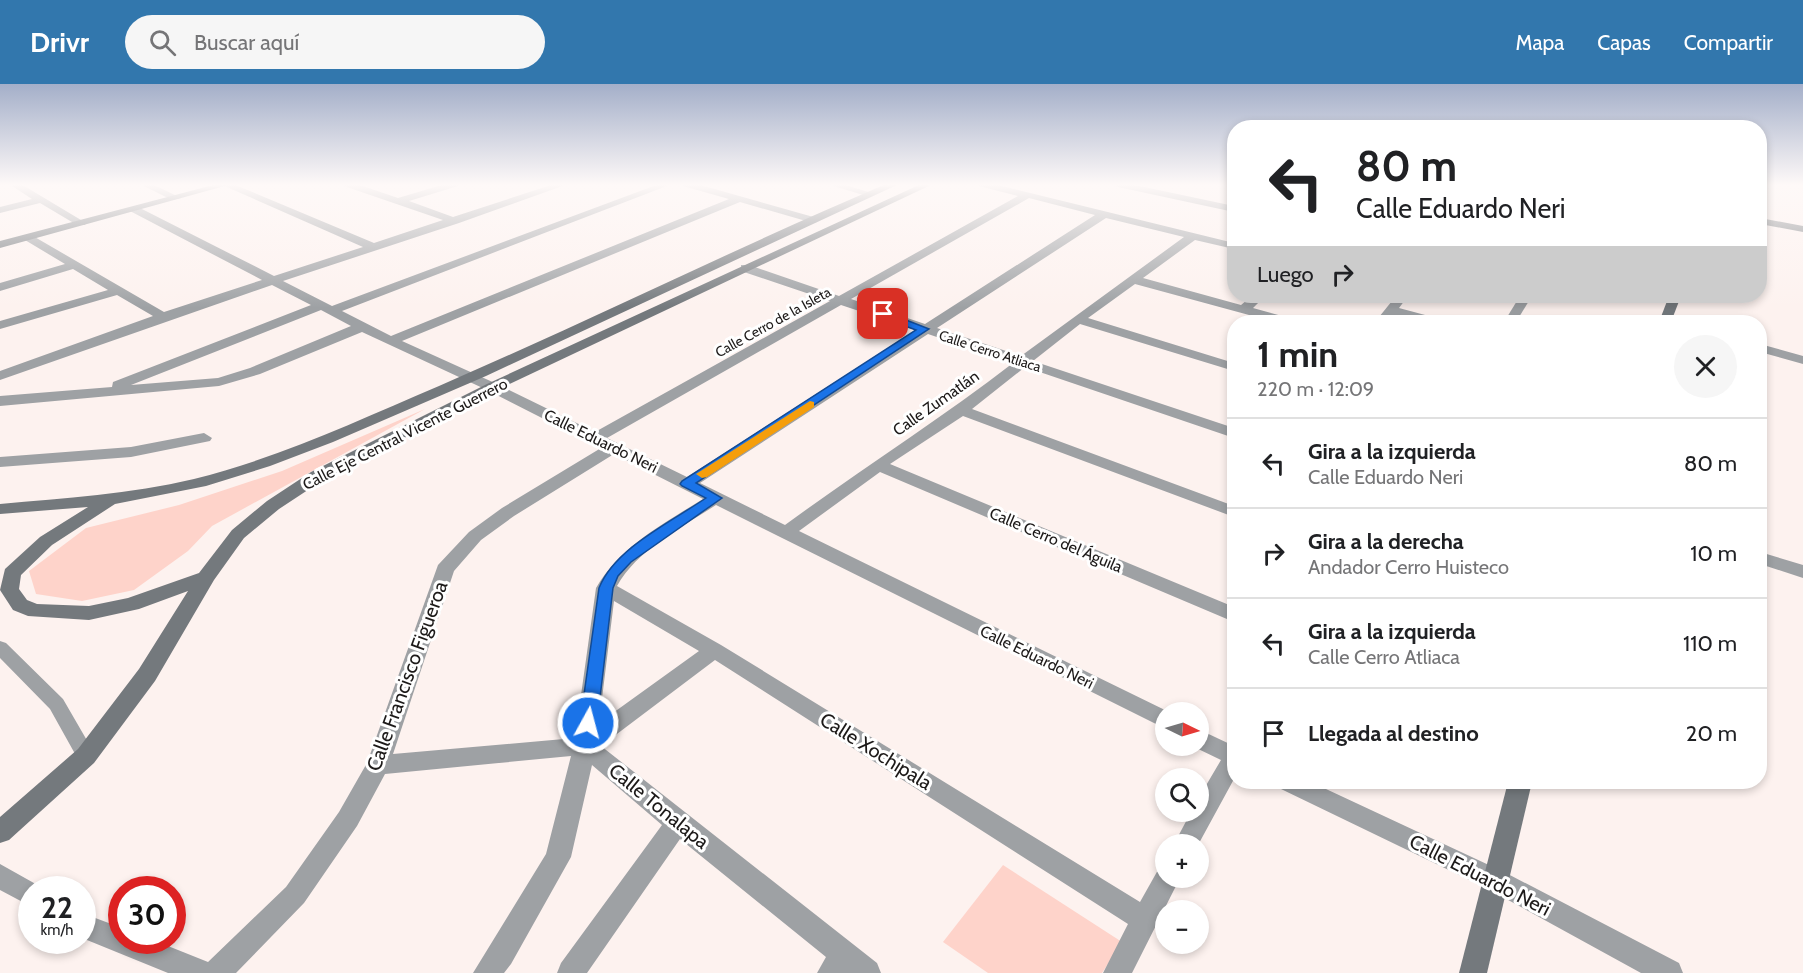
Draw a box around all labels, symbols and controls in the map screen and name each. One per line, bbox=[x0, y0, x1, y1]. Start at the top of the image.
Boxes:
search box bbox=[125, 15, 545, 69]
text: Drivr bbox=[30, 25, 89, 59]
icon: search bbox=[146, 26, 179, 59]
text: Buscar aquí bbox=[194, 29, 299, 56]
text: Mapa bbox=[1516, 30, 1564, 55]
text: Capas bbox=[1597, 30, 1651, 55]
text: Compartir bbox=[1684, 30, 1773, 55]
text: 80 m bbox=[1356, 140, 1457, 192]
icon: left bbox=[1257, 144, 1335, 222]
text: Calle Eduardo Neri bbox=[1356, 192, 1566, 225]
icon: right bbox=[1326, 258, 1359, 291]
text: Luego bbox=[1257, 261, 1314, 288]
street label: Calle Cerro de la Isleta bbox=[712, 283, 834, 361]
pin bbox=[857, 288, 908, 339]
icon: arrive bbox=[866, 297, 899, 330]
street label: Calle Cerro Atliaca bbox=[937, 326, 1044, 376]
text: 1 min bbox=[1257, 332, 1338, 376]
button: close bbox=[1674, 335, 1737, 398]
street label: Calle Zumatlán bbox=[889, 366, 983, 440]
street label: Calle Eje Central Vicente Guerrero bbox=[299, 374, 511, 494]
text: 220 m · 12:09 bbox=[1257, 377, 1374, 401]
street label: Calle Eduardo Neri bbox=[541, 405, 661, 477]
text: Gira a la izquierda bbox=[1308, 438, 1476, 465]
icon: left bbox=[1257, 447, 1290, 480]
text: 80 m bbox=[1684, 450, 1737, 477]
text: Calle Eduardo Neri bbox=[1308, 465, 1463, 489]
street label: Calle Cerro del Águila bbox=[987, 503, 1125, 577]
text: Gira a la derecha bbox=[1308, 528, 1464, 555]
icon: right bbox=[1257, 537, 1290, 570]
text: 10 m bbox=[1690, 540, 1737, 567]
text: Andador Cerro Huisteco bbox=[1308, 555, 1509, 579]
street label: Calle Francisco Figueroa bbox=[361, 577, 453, 774]
text: Gira a la izquierda bbox=[1308, 618, 1476, 645]
street label: Calle Eduardo Neri bbox=[977, 621, 1097, 693]
icon: left bbox=[1257, 627, 1290, 660]
text: 110 m bbox=[1683, 630, 1737, 657]
text: Calle Cerro Atliaca bbox=[1308, 645, 1460, 669]
position arrow bbox=[556, 691, 620, 755]
north arrow bbox=[1155, 702, 1209, 756]
map controls bbox=[1155, 702, 1209, 954]
street label: Calle Xochipala bbox=[816, 707, 937, 795]
icon: arrive bbox=[1257, 717, 1290, 750]
text: Llegada al destino bbox=[1308, 720, 1479, 747]
text: 20 m bbox=[1686, 720, 1737, 747]
street label: Calle Tonalapa bbox=[604, 758, 714, 854]
button: search bbox=[1155, 768, 1209, 822]
street label: Calle Eduardo Neri bbox=[1405, 829, 1555, 921]
button: + bbox=[1155, 834, 1209, 888]
speed limit sign: 30 bbox=[108, 876, 186, 954]
text: 22 bbox=[41, 889, 73, 926]
button: − bbox=[1155, 900, 1209, 954]
text: km/h bbox=[41, 921, 73, 939]

